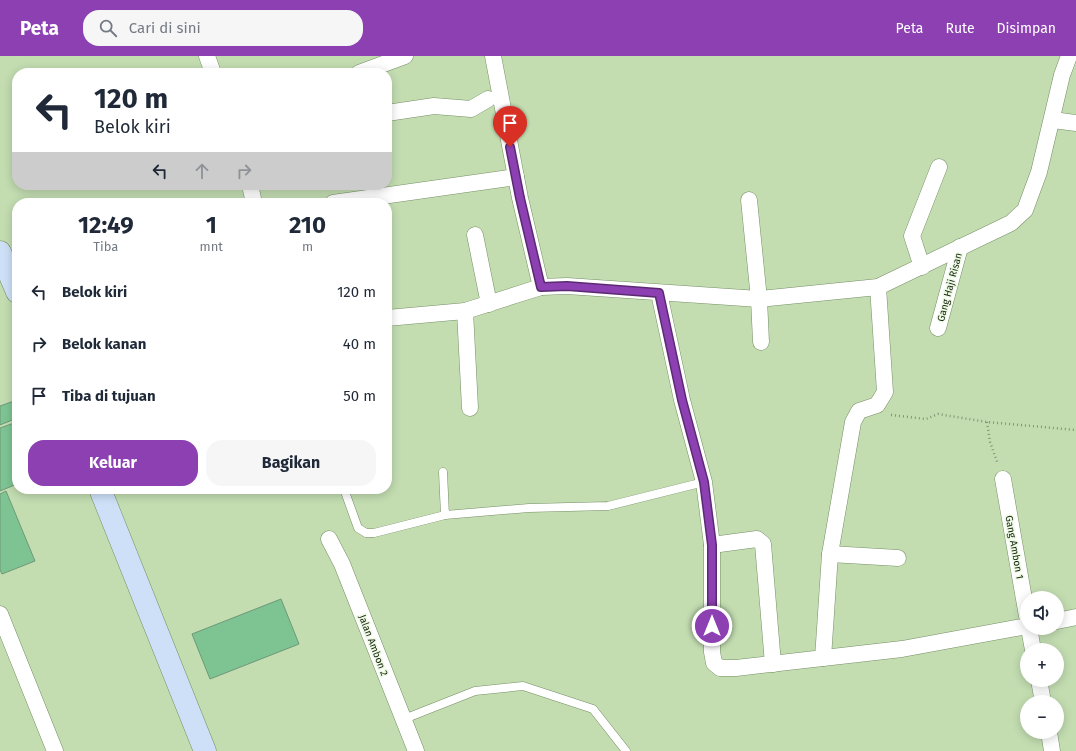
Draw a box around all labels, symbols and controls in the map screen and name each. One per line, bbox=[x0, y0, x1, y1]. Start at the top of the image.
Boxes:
search box bbox=[83, 10, 363, 46]
text: Peta bbox=[20, 17, 59, 40]
icon: search bbox=[97, 17, 119, 39]
text: Cari di sini bbox=[129, 19, 201, 37]
text: Peta bbox=[896, 20, 923, 37]
text: Rute bbox=[945, 20, 975, 37]
text: Disimpan bbox=[997, 20, 1056, 37]
text: 120 m bbox=[94, 82, 168, 115]
icon: left bbox=[28, 84, 80, 136]
pin bbox=[493, 106, 527, 147]
icon: arrive bbox=[499, 112, 521, 134]
text: Belok kiri bbox=[94, 116, 171, 138]
icon: left bbox=[149, 160, 171, 182]
icon: ahead bbox=[191, 160, 213, 182]
icon: right bbox=[233, 160, 255, 182]
text: 12:49 bbox=[78, 211, 134, 239]
text: 1 bbox=[206, 211, 217, 239]
text: 210 bbox=[289, 211, 326, 239]
text: Tiba bbox=[93, 239, 118, 254]
text: mnt bbox=[200, 239, 223, 254]
text: m bbox=[302, 239, 313, 254]
street label: Gang Haji Risan bbox=[935, 252, 965, 323]
icon: left bbox=[28, 281, 50, 303]
text: Belok kiri bbox=[62, 283, 127, 301]
text: 120 m bbox=[337, 283, 376, 301]
icon: right bbox=[28, 333, 50, 355]
text: Belok kanan bbox=[62, 335, 146, 353]
text: 40 m bbox=[343, 335, 376, 353]
icon: arrive bbox=[28, 385, 50, 407]
text: Tiba di tujuan bbox=[62, 387, 156, 405]
text: 50 m bbox=[343, 387, 376, 405]
button: Keluar bbox=[28, 440, 198, 486]
button: Bagikan bbox=[206, 440, 376, 486]
street label: Gang Ambon 1 bbox=[1003, 514, 1026, 580]
map controls bbox=[1020, 591, 1064, 739]
button: sound bbox=[1020, 591, 1064, 635]
position arrow bbox=[691, 605, 733, 647]
street label: Jalan Ambon 2 bbox=[356, 613, 390, 678]
button: + bbox=[1020, 643, 1064, 687]
button: − bbox=[1020, 695, 1064, 739]

